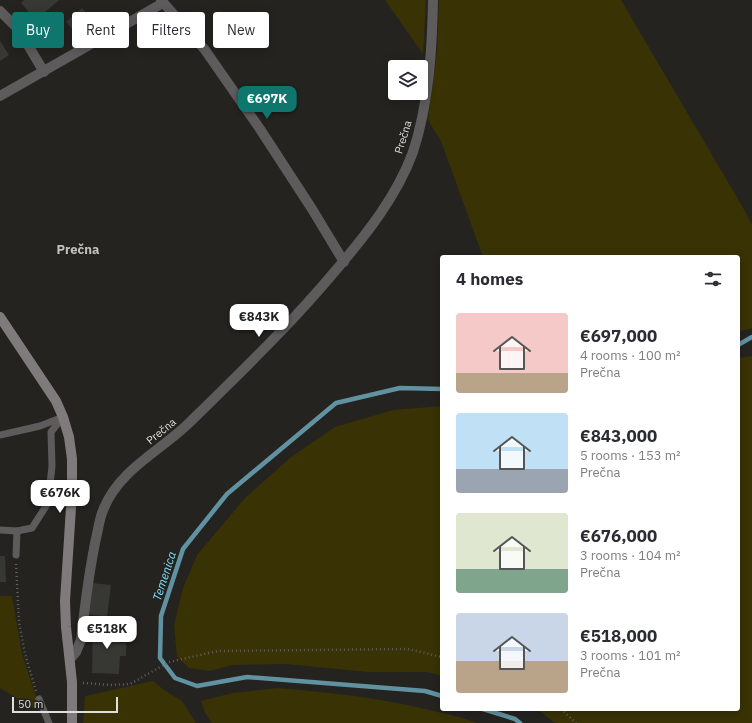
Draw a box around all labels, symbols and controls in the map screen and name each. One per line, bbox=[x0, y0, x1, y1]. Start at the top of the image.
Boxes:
chip: Buy bbox=[12, 12, 64, 48]
chip: Rent bbox=[72, 12, 129, 48]
chip: Filters bbox=[137, 12, 205, 48]
chip: New bbox=[213, 12, 269, 48]
map controls bbox=[388, 60, 428, 100]
button: layers bbox=[388, 60, 428, 100]
pin: €697K bbox=[239, 86, 295, 120]
text: €697K bbox=[247, 90, 287, 107]
street label: Prečna bbox=[391, 118, 415, 155]
district label: Prečna bbox=[57, 241, 99, 258]
text: 4 homes bbox=[456, 268, 523, 290]
icon: filters bbox=[702, 268, 724, 290]
pin: €843K bbox=[231, 304, 287, 338]
text: €843K bbox=[239, 308, 279, 325]
text: €697,000 bbox=[580, 325, 657, 347]
icon: home bbox=[488, 329, 536, 377]
text: 4 rooms · 100 m² bbox=[580, 347, 681, 364]
text: Prečna bbox=[580, 364, 620, 381]
street label: Prečna bbox=[143, 415, 179, 447]
text: €843,000 bbox=[580, 425, 657, 447]
icon: home bbox=[488, 429, 536, 477]
text: 5 rooms · 153 m² bbox=[580, 447, 681, 464]
text: Prečna bbox=[580, 464, 620, 481]
pin: €676K bbox=[32, 480, 88, 514]
text: €676K bbox=[40, 484, 80, 501]
text: €676,000 bbox=[580, 525, 657, 547]
icon: home bbox=[488, 529, 536, 577]
text: 3 rooms · 104 m² bbox=[580, 547, 681, 564]
water label: Temenica bbox=[149, 549, 179, 603]
text: Prečna bbox=[580, 564, 620, 581]
pin: €518K bbox=[79, 616, 135, 650]
text: €518K bbox=[87, 620, 127, 637]
text: €518,000 bbox=[580, 625, 657, 647]
icon: home bbox=[488, 629, 536, 677]
text: 3 rooms · 101 m² bbox=[580, 647, 681, 664]
text: Prečna bbox=[580, 664, 620, 681]
scale bar bbox=[12, 695, 118, 714]
text: 50 m bbox=[18, 697, 43, 711]

